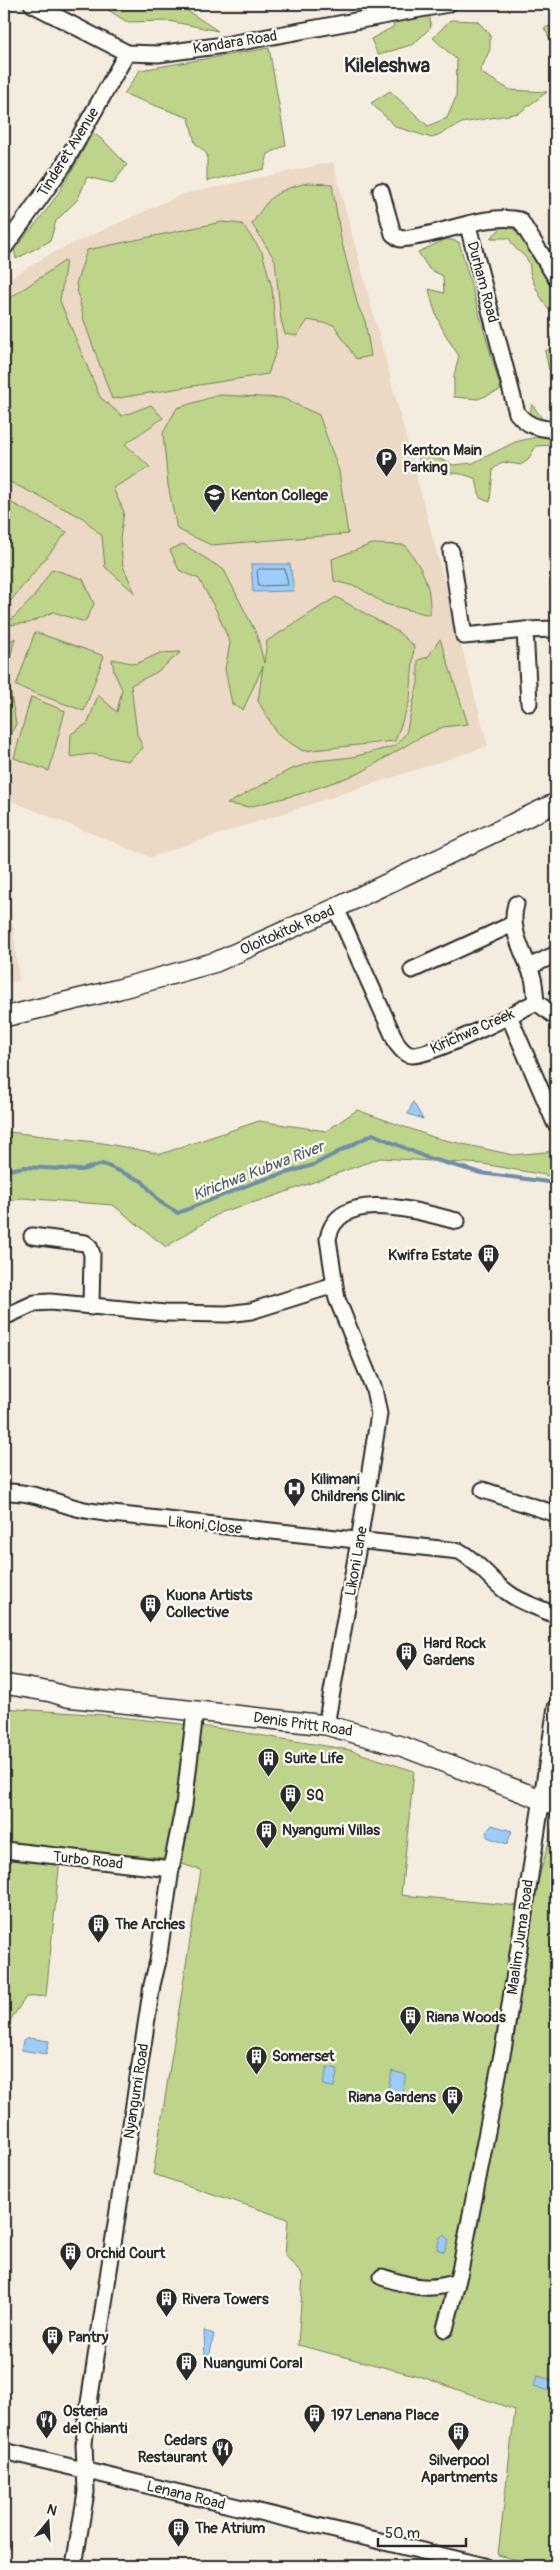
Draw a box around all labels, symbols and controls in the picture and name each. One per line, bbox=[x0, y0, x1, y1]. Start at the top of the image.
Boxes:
street label: Kandara Road bbox=[192, 26, 279, 59]
district label: Kileleshwa bbox=[344, 53, 430, 78]
street label: Tinderet Avenue bbox=[33, 103, 104, 201]
street label: Durham Road bbox=[463, 239, 503, 325]
place label: Kenton Main Parking bbox=[403, 441, 482, 477]
parking icon: Kenton Main Parking bbox=[375, 447, 399, 478]
school or university icon: Kenton College bbox=[203, 483, 227, 514]
place label: Kenton College bbox=[231, 486, 329, 505]
street label: Oloitokitok Road bbox=[237, 901, 337, 960]
street label: Kirichwa Creek bbox=[427, 1004, 518, 1058]
water label: Kirichwa Kubwa River bbox=[190, 1136, 329, 1205]
building icon: Kwifra Estate bbox=[476, 1243, 500, 1274]
place label: Kwifra Estate bbox=[388, 1246, 473, 1265]
place label: Kilimani Childrens Clinic bbox=[311, 1470, 406, 1506]
hospital icon: Kilimani Childrens Clinic bbox=[283, 1476, 307, 1507]
street label: Likoni Close bbox=[167, 1512, 244, 1539]
street label: Likoni Lane bbox=[341, 1524, 372, 1597]
place label: Kuona Artists Collective bbox=[166, 1586, 253, 1622]
building icon: Kuona Artists Collective bbox=[138, 1592, 162, 1623]
place label: Hard Rock Gardens bbox=[423, 1634, 486, 1670]
building icon: Hard Rock Gardens bbox=[395, 1640, 419, 1671]
street label: Denis Pritt Road bbox=[252, 1708, 354, 1741]
building icon: Suite Life bbox=[256, 1746, 280, 1777]
place label: Suite Life bbox=[284, 1749, 344, 1768]
building icon: SQ bbox=[278, 1783, 302, 1814]
place label: SQ bbox=[306, 1786, 324, 1805]
building icon: Nyangumi Villas bbox=[254, 1818, 278, 1849]
place label: Nyangumi Villas bbox=[282, 1821, 380, 1840]
street label: Turbo Road bbox=[52, 1847, 124, 1874]
street label: Maalim Juma Road bbox=[503, 1878, 538, 1996]
building icon: The Arches bbox=[87, 1912, 111, 1943]
place label: The Arches bbox=[114, 1915, 185, 1934]
building icon: Riana Woods bbox=[398, 2005, 422, 2036]
place label: Riana Woods bbox=[426, 2008, 506, 2027]
street label: Nyangumi Road bbox=[120, 2042, 153, 2140]
building icon: Somerset bbox=[244, 2044, 268, 2075]
place label: Somerset bbox=[272, 2047, 336, 2066]
building icon: Riana Gardens bbox=[440, 2085, 464, 2116]
place label: Riana Gardens bbox=[348, 2088, 436, 2107]
building icon: Orchid Court bbox=[58, 2241, 82, 2272]
place label: Orchid Court bbox=[86, 2244, 166, 2263]
building icon: Rivera Towers bbox=[154, 2287, 178, 2318]
place label: Rivera Towers bbox=[182, 2290, 269, 2309]
building icon: Pantry bbox=[40, 2325, 64, 2356]
place label: Pantry bbox=[68, 2328, 109, 2347]
building icon: Nuangumi Coral bbox=[175, 2351, 199, 2382]
place label: Nuangumi Coral bbox=[203, 2354, 303, 2373]
place label: Osteria del Chianti bbox=[63, 2402, 128, 2438]
building icon: 197 Lenana Place bbox=[303, 2403, 327, 2434]
place label: 197 Lenana Place bbox=[331, 2406, 440, 2425]
restaurant icon: Osteria del Chianti bbox=[35, 2408, 59, 2439]
building icon: Silverpool Apartments bbox=[447, 2420, 471, 2451]
place label: Cedars Restaurant bbox=[138, 2431, 208, 2467]
restaurant icon: Cedars Restaurant bbox=[211, 2437, 235, 2468]
place label: Silverpool Apartments bbox=[421, 2451, 498, 2487]
street label: Lenana Road bbox=[145, 2477, 227, 2514]
north arrow bbox=[22, 2498, 72, 2548]
text: N bbox=[45, 2501, 59, 2520]
scale bar bbox=[378, 2515, 465, 2547]
building icon: The Atrium bbox=[167, 2516, 191, 2547]
place label: The Atrium bbox=[194, 2519, 265, 2538]
text: 50 m bbox=[385, 2524, 420, 2543]

